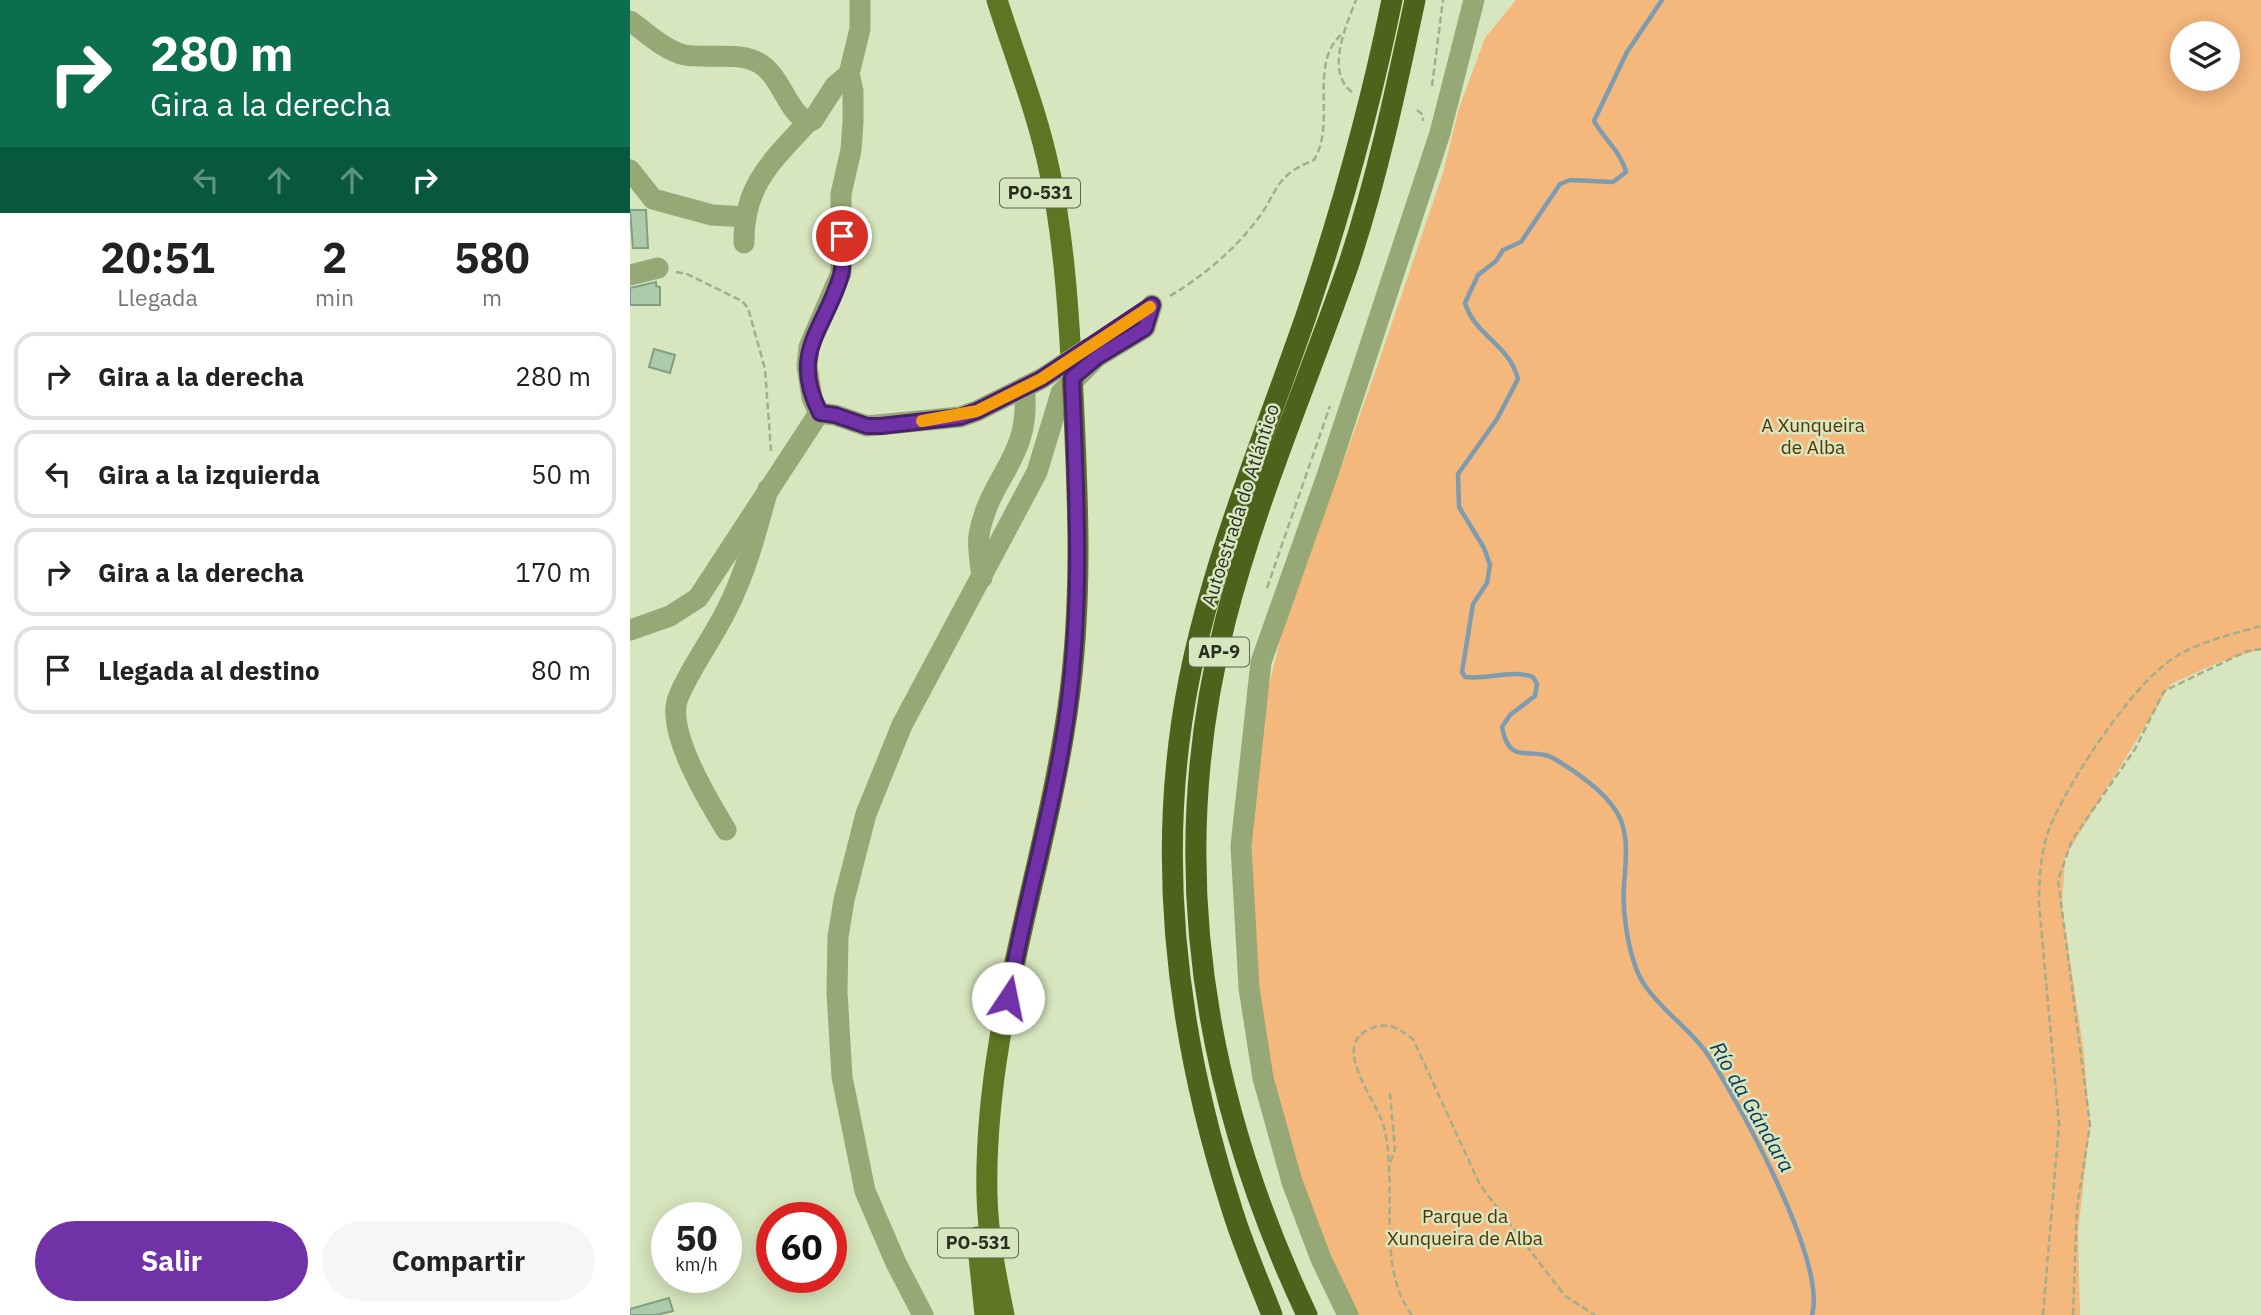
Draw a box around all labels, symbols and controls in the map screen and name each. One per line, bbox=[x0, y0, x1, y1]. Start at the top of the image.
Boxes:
text: 280 m bbox=[150, 21, 294, 84]
map controls bbox=[2170, 21, 2240, 91]
button: layers bbox=[2170, 21, 2240, 91]
icon: right bbox=[35, 28, 126, 119]
text: Gira a la derecha bbox=[150, 83, 391, 125]
icon: left bbox=[187, 161, 225, 199]
icon: ahead bbox=[260, 161, 298, 199]
icon: ahead bbox=[333, 161, 371, 199]
icon: right bbox=[406, 161, 444, 199]
road number: PO-531 bbox=[1000, 178, 1080, 208]
pin bbox=[812, 206, 872, 266]
icon: arrive bbox=[823, 217, 861, 255]
text: 20:51 bbox=[100, 230, 215, 285]
text: 2 bbox=[322, 230, 347, 285]
text: 580 bbox=[454, 230, 530, 285]
text: Llegada bbox=[117, 282, 198, 312]
text: min bbox=[315, 282, 354, 312]
text: m bbox=[482, 282, 502, 312]
icon: right bbox=[39, 357, 77, 395]
text: Gira a la derecha bbox=[98, 359, 304, 393]
text: 280 m bbox=[515, 359, 591, 393]
street label: Autoestrada do Atlántico bbox=[1196, 401, 1284, 609]
park label: A Xunqueira de Alba bbox=[1761, 413, 1865, 459]
icon: left bbox=[39, 455, 77, 493]
text: Gira a la izquierda bbox=[98, 457, 320, 491]
text: 50 m bbox=[531, 457, 591, 491]
icon: right bbox=[39, 553, 77, 591]
text: Gira a la derecha bbox=[98, 555, 304, 589]
text: 170 m bbox=[515, 555, 591, 589]
road number: AP-9 bbox=[1189, 638, 1249, 666]
icon: arrive bbox=[39, 651, 77, 689]
text: Llegada al destino bbox=[98, 653, 320, 687]
text: 80 m bbox=[531, 653, 591, 687]
position arrow bbox=[971, 961, 1045, 1035]
water label: Río da Gándara bbox=[1704, 1036, 1802, 1177]
speed limit sign: 60 bbox=[756, 1202, 847, 1293]
park label: Parque da Xunqueira de Alba bbox=[1387, 1204, 1543, 1250]
text: 50 bbox=[675, 1215, 718, 1261]
button: Salir bbox=[35, 1221, 308, 1301]
button: Compartir bbox=[322, 1221, 595, 1301]
road number: PO-531 bbox=[938, 1228, 1018, 1258]
text: km/h bbox=[675, 1253, 718, 1276]

